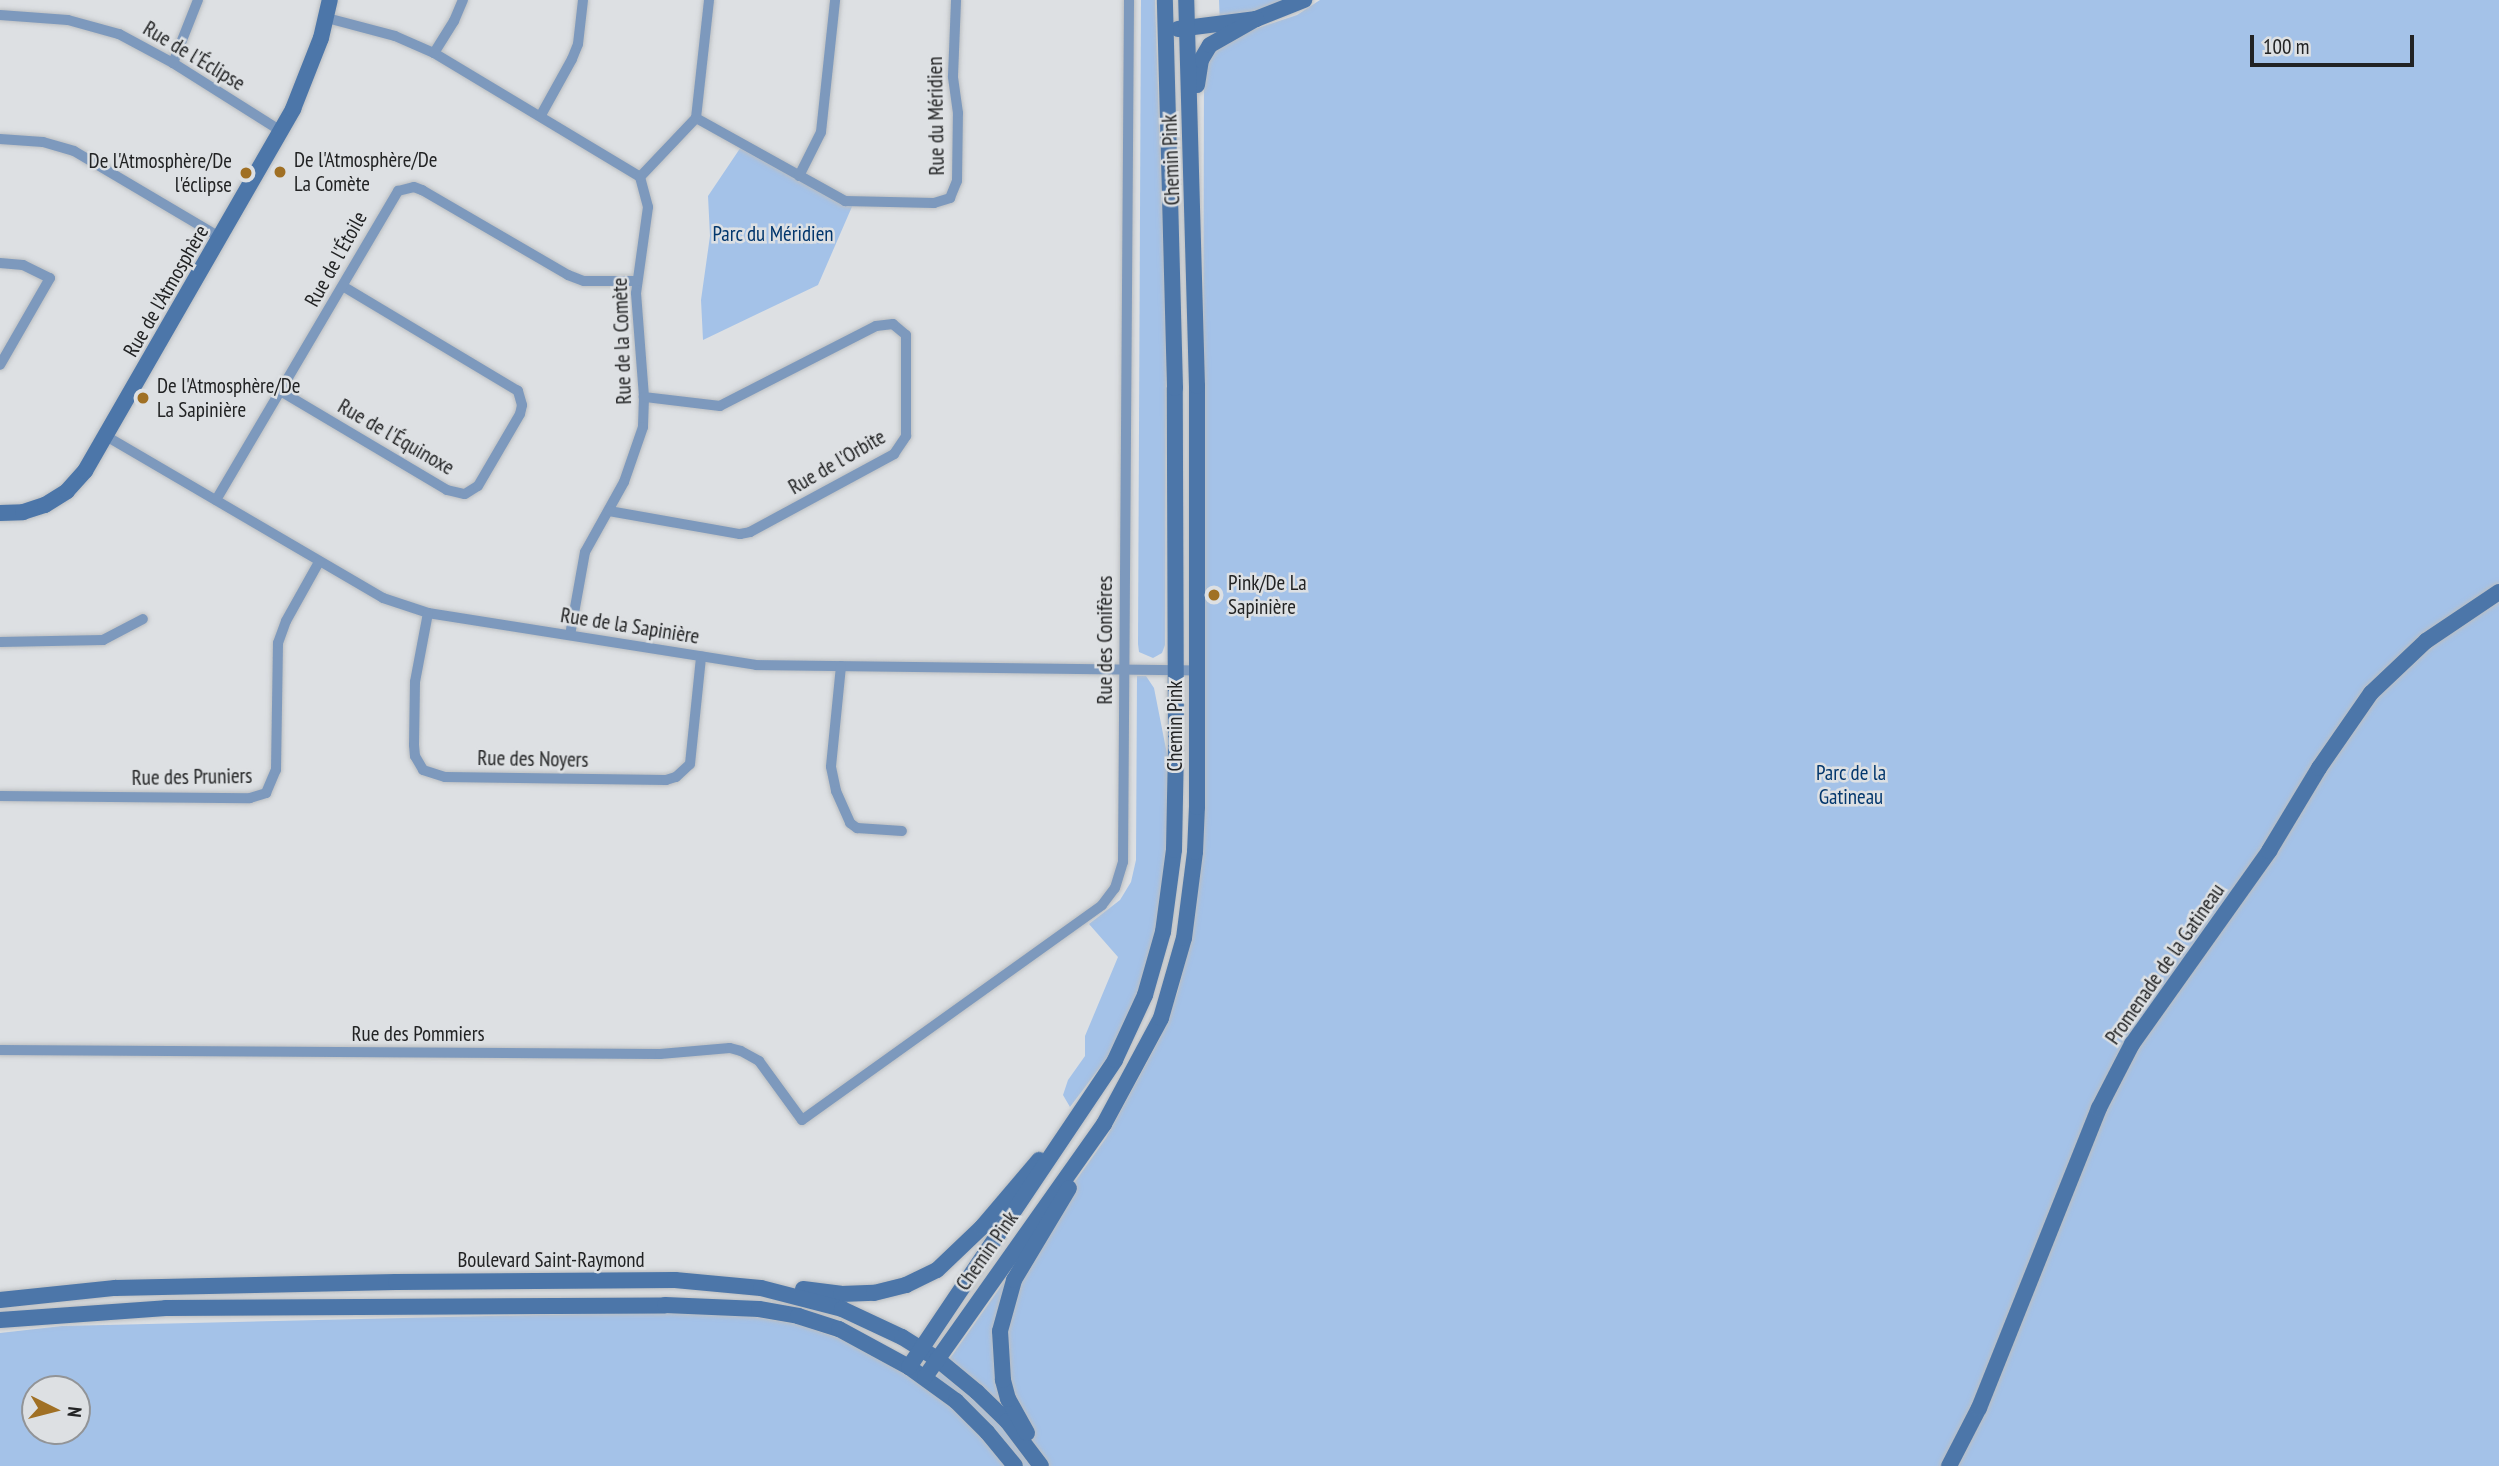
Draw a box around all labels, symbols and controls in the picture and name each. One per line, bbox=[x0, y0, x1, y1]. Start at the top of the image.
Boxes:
street label: Rue de l'Éclipse bbox=[139, 16, 249, 96]
scale bar bbox=[2254, 21, 2418, 65]
text: 100 m bbox=[2263, 33, 2309, 60]
street label: Rue du Méridien bbox=[922, 56, 950, 176]
street label: Chemin Pink bbox=[1157, 114, 1185, 206]
place label: De l'Atmosphère/De La Comète bbox=[294, 147, 437, 197]
place label: De l'Atmosphère/De l'éclipse bbox=[89, 148, 232, 198]
marker: De l'Atmosphère/De La Comète bbox=[272, 164, 288, 180]
marker: De l'Atmosphère/De l'éclipse bbox=[238, 165, 254, 181]
street label: Rue de l'Étoile bbox=[300, 207, 372, 311]
street label: Rue de l'Atmosphère bbox=[118, 221, 214, 361]
park label: Parc du Méridien bbox=[712, 221, 834, 247]
street label: Rue de la Comète bbox=[607, 277, 637, 405]
place label: De l'Atmosphère/De La Sapinière bbox=[157, 373, 300, 423]
marker: De l'Atmosphère/De La Sapinière bbox=[135, 390, 151, 406]
street label: Rue de l'Équinoxe bbox=[333, 394, 459, 480]
street label: Rue de l'Orbite bbox=[784, 424, 890, 500]
place label: Pink/De La Sapinière bbox=[1228, 570, 1307, 620]
street label: Rue des Conifères bbox=[1092, 576, 1118, 704]
marker: Pink/De La Sapinière bbox=[1206, 587, 1222, 603]
street label: Rue de la Sapinière bbox=[559, 603, 701, 649]
street label: Chemin Pink bbox=[1162, 681, 1188, 771]
street label: Rue des Noyers bbox=[477, 745, 589, 773]
park label: Parc de la Gatineau bbox=[1816, 760, 1886, 810]
street label: Rue des Pruniers bbox=[131, 763, 253, 791]
street label: Promenade de la Gatineau bbox=[2100, 879, 2230, 1049]
street label: Rue des Pommiers bbox=[352, 1021, 484, 1047]
street label: Chemin Pink bbox=[951, 1207, 1023, 1295]
street label: Boulevard Saint-Raymond bbox=[457, 1247, 645, 1273]
north arrow bbox=[21, 1375, 91, 1445]
text: N bbox=[62, 1406, 87, 1418]

